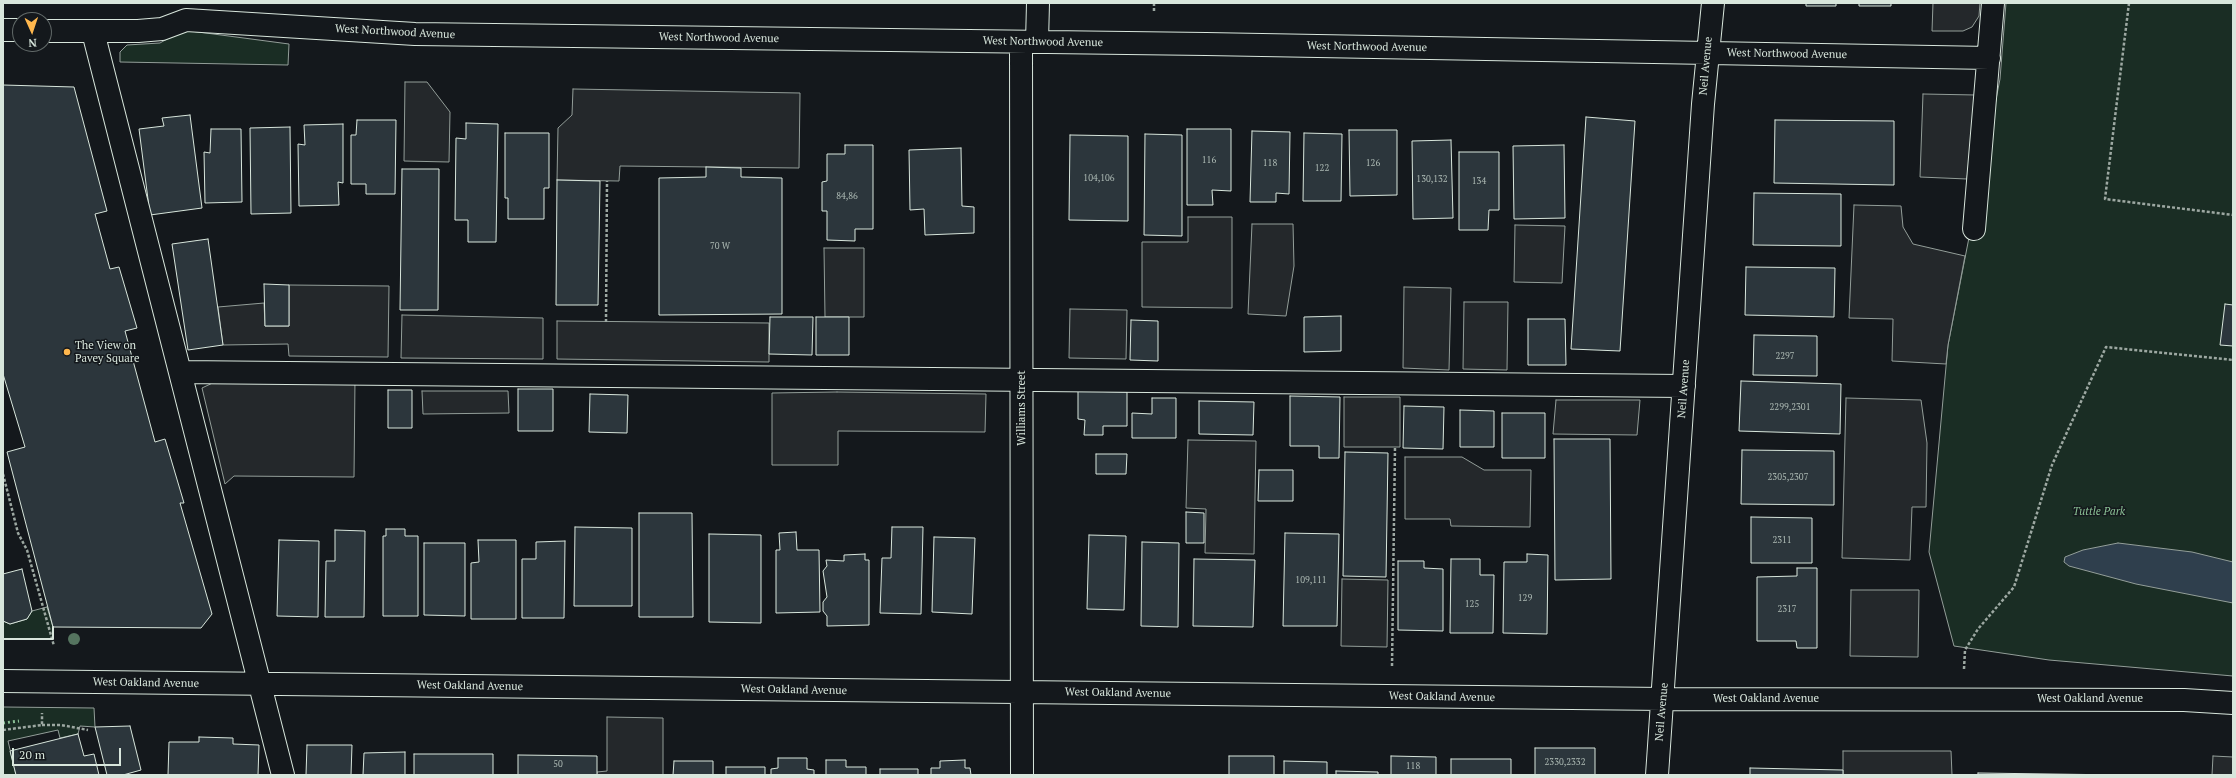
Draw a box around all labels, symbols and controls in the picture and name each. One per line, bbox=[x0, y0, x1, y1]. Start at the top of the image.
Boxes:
north arrow bbox=[12, 12, 52, 52]
street label: West Northwood Avenue bbox=[335, 22, 455, 42]
street label: West Northwood Avenue bbox=[659, 30, 779, 46]
street label: West Northwood Avenue bbox=[983, 34, 1103, 50]
text: N bbox=[28, 36, 37, 50]
street label: Neil Avenue bbox=[1697, 36, 1715, 96]
street label: West Northwood Avenue bbox=[1307, 39, 1427, 55]
street label: West Northwood Avenue bbox=[1727, 46, 1847, 62]
house number: 116 bbox=[1202, 155, 1216, 165]
house number: 118 bbox=[1263, 158, 1277, 168]
house number: 126 bbox=[1366, 158, 1380, 168]
house number: 122 bbox=[1315, 163, 1329, 173]
house number: 104,106 bbox=[1083, 173, 1115, 183]
house number: 130,132 bbox=[1416, 174, 1448, 184]
house number: 134 bbox=[1472, 176, 1486, 186]
house number: 84,86 bbox=[836, 191, 858, 201]
house number: 70 W bbox=[710, 241, 730, 251]
place label: The View on Pavey Square bbox=[75, 339, 140, 365]
marker: The View on Pavey Square bbox=[62, 347, 72, 357]
house number: 2297 bbox=[1775, 351, 1795, 361]
street label: Neil Avenue bbox=[1675, 359, 1693, 419]
street label: Williams Street bbox=[1015, 370, 1029, 446]
house number: 2299,2301 bbox=[1770, 402, 1810, 412]
house number: 2305,2307 bbox=[1768, 472, 1808, 482]
park label: Tuttle Park bbox=[2073, 505, 2125, 519]
house number: 2311 bbox=[1772, 535, 1792, 545]
house number: 109,111 bbox=[1295, 575, 1327, 585]
house number: 129 bbox=[1518, 593, 1532, 603]
house number: 125 bbox=[1465, 599, 1479, 609]
house number: 2317 bbox=[1777, 604, 1797, 614]
street label: West Oakland Avenue bbox=[93, 675, 199, 691]
street label: West Oakland Avenue bbox=[417, 678, 523, 694]
street label: West Oakland Avenue bbox=[741, 682, 847, 698]
street label: Neil Avenue bbox=[1653, 682, 1671, 742]
street label: West Oakland Avenue bbox=[1065, 685, 1171, 701]
street label: West Oakland Avenue bbox=[1389, 689, 1495, 705]
street label: West Oakland Avenue bbox=[1713, 692, 1819, 706]
street label: West Oakland Avenue bbox=[2037, 692, 2143, 706]
scale bar bbox=[14, 740, 123, 766]
text: 20 m bbox=[19, 747, 45, 762]
house number: 2330,2332 bbox=[1545, 757, 1585, 767]
house number: 50 bbox=[553, 759, 563, 769]
house number: 118 bbox=[1406, 761, 1420, 771]

